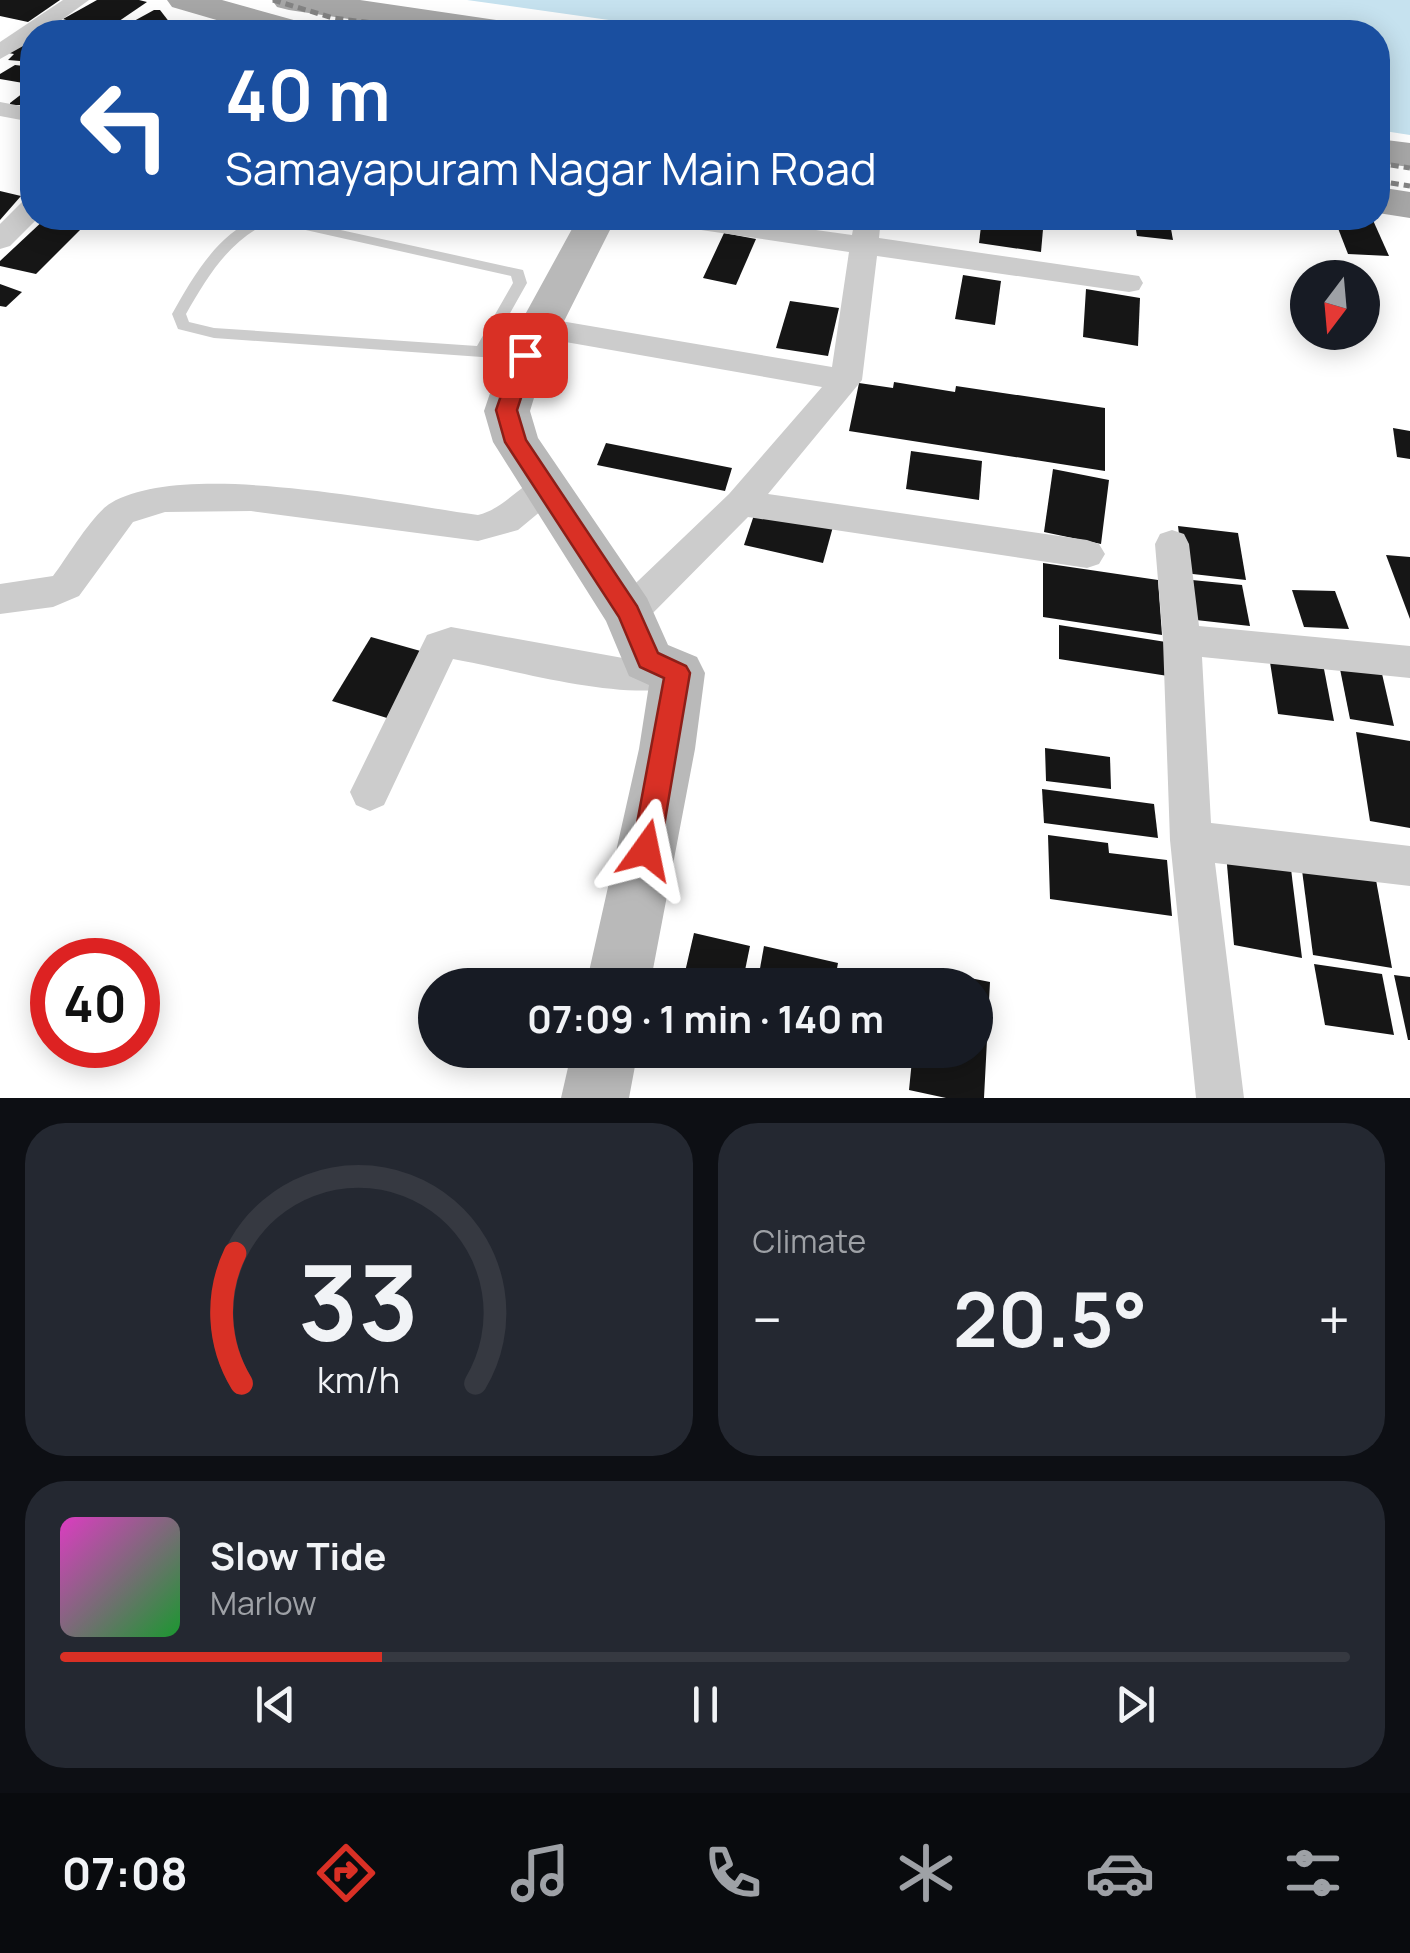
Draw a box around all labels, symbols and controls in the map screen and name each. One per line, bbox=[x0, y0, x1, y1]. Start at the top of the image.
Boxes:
text: 40 m bbox=[225, 46, 391, 142]
icon: left bbox=[60, 60, 190, 190]
text: Samayapuram Nagar Main Road bbox=[225, 137, 877, 199]
north arrow bbox=[1290, 260, 1380, 350]
map controls bbox=[1290, 260, 1380, 350]
pin bbox=[483, 313, 568, 398]
icon: arrive bbox=[498, 328, 553, 383]
position arrow bbox=[594, 798, 698, 902]
speed limit sign: 40 bbox=[30, 938, 160, 1068]
text: 07:09 · 1 min · 140 m bbox=[527, 992, 884, 1044]
text: Climate bbox=[753, 1219, 866, 1263]
text: 33 bbox=[298, 1230, 419, 1372]
text: 20.5° bbox=[953, 1267, 1147, 1370]
text: − bbox=[753, 1281, 782, 1357]
text: + bbox=[1318, 1281, 1350, 1357]
text: km/h bbox=[317, 1355, 400, 1404]
text: Slow Tide bbox=[210, 1529, 387, 1581]
text: Marlow bbox=[210, 1581, 317, 1625]
icon: previous bbox=[248, 1677, 303, 1732]
icon: pause bbox=[678, 1677, 733, 1732]
icon: next bbox=[1108, 1677, 1163, 1732]
icon: directions bbox=[311, 1838, 381, 1908]
icon: music bbox=[505, 1838, 575, 1908]
icon: phone bbox=[698, 1838, 768, 1908]
icon: climate bbox=[891, 1838, 961, 1908]
icon: car bbox=[1085, 1838, 1155, 1908]
icon: filters bbox=[1278, 1838, 1348, 1908]
text: 07:08 bbox=[62, 1842, 188, 1904]

